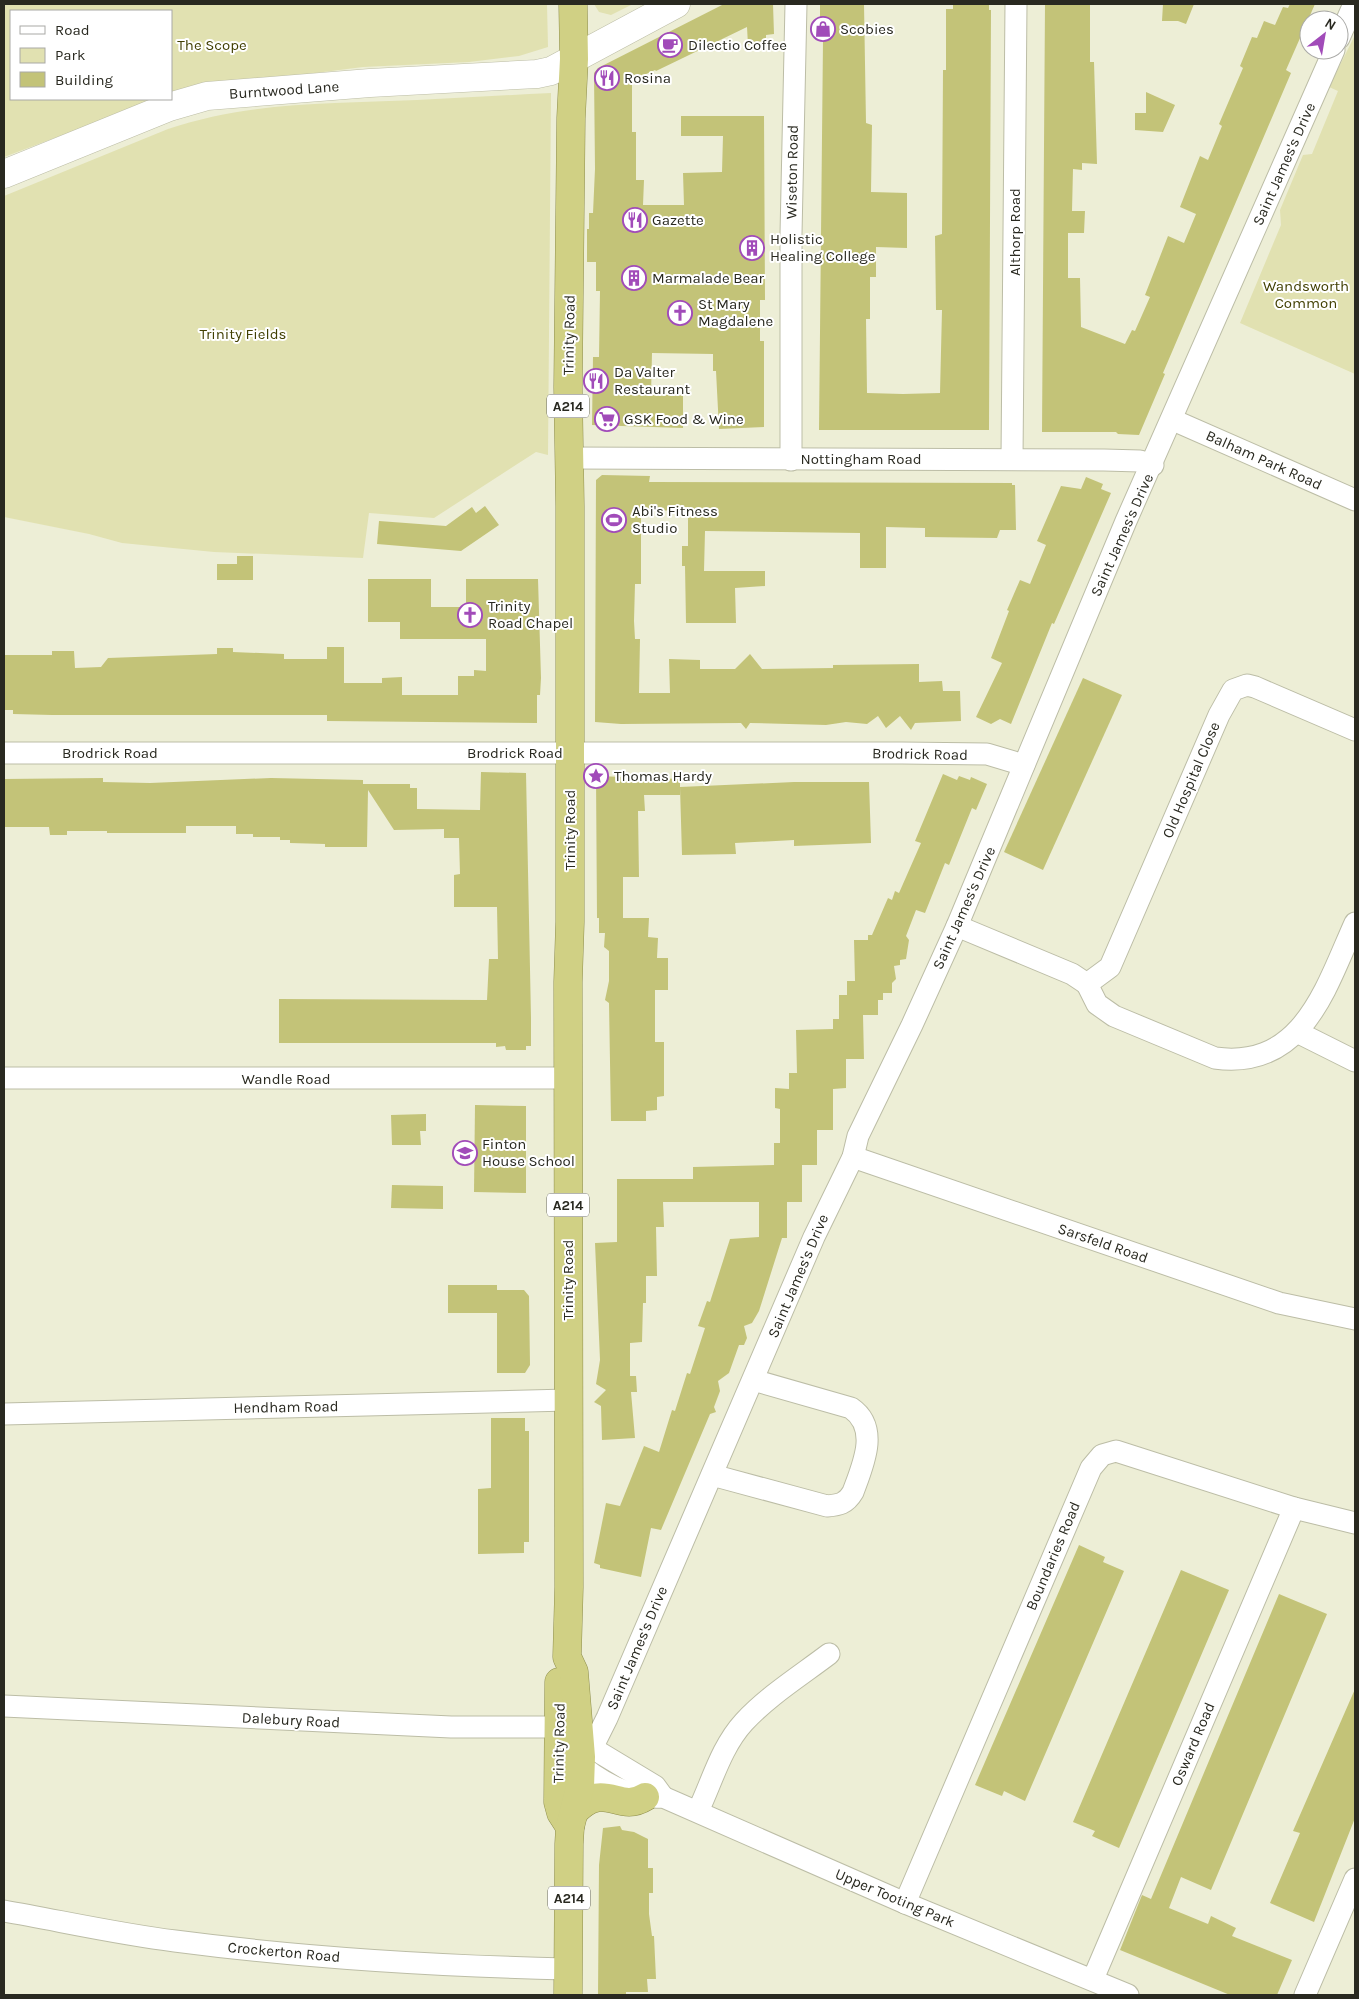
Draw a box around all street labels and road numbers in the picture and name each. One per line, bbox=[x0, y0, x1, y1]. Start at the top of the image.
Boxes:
street label: Burntwood Lane bbox=[228, 77, 340, 103]
street label: Saint James's Drive bbox=[1249, 100, 1319, 228]
street label: Wiseton Road bbox=[782, 125, 802, 219]
street label: Althorp Road bbox=[1006, 188, 1024, 276]
street label: Trinity Road bbox=[559, 295, 579, 375]
road number: A214 bbox=[547, 394, 589, 418]
street label: Balham Park Road bbox=[1203, 426, 1325, 494]
street label: Nottingham Road bbox=[800, 450, 922, 468]
street label: Saint James's Drive bbox=[1087, 471, 1157, 599]
street label: Old Hospital Close bbox=[1158, 719, 1224, 841]
street label: Brodrick Road bbox=[62, 744, 158, 762]
street label: Brodrick Road bbox=[467, 744, 563, 762]
street label: Brodrick Road bbox=[872, 744, 968, 764]
street label: Trinity Road bbox=[561, 790, 579, 870]
street label: Saint James's Drive bbox=[929, 844, 999, 972]
street label: Wandle Road bbox=[241, 1070, 331, 1088]
road number: A214 bbox=[547, 1194, 589, 1216]
street label: Saint James's Drive bbox=[764, 1211, 832, 1341]
street label: Sarsfeld Road bbox=[1056, 1219, 1150, 1267]
street label: Trinity Road bbox=[559, 1240, 577, 1320]
street label: Hendham Road bbox=[233, 1397, 339, 1417]
street label: Boundaries Road bbox=[1022, 1499, 1084, 1613]
street label: Saint James's Drive bbox=[603, 1583, 671, 1713]
street label: Osward Road bbox=[1167, 1699, 1219, 1789]
street label: Trinity Road bbox=[549, 1703, 569, 1783]
street label: Dalebury Road bbox=[241, 1708, 341, 1732]
street label: Upper Tooting Park bbox=[832, 1865, 958, 1931]
road number: A214 bbox=[548, 1886, 590, 1910]
street label: Crockerton Road bbox=[227, 1938, 341, 1966]

